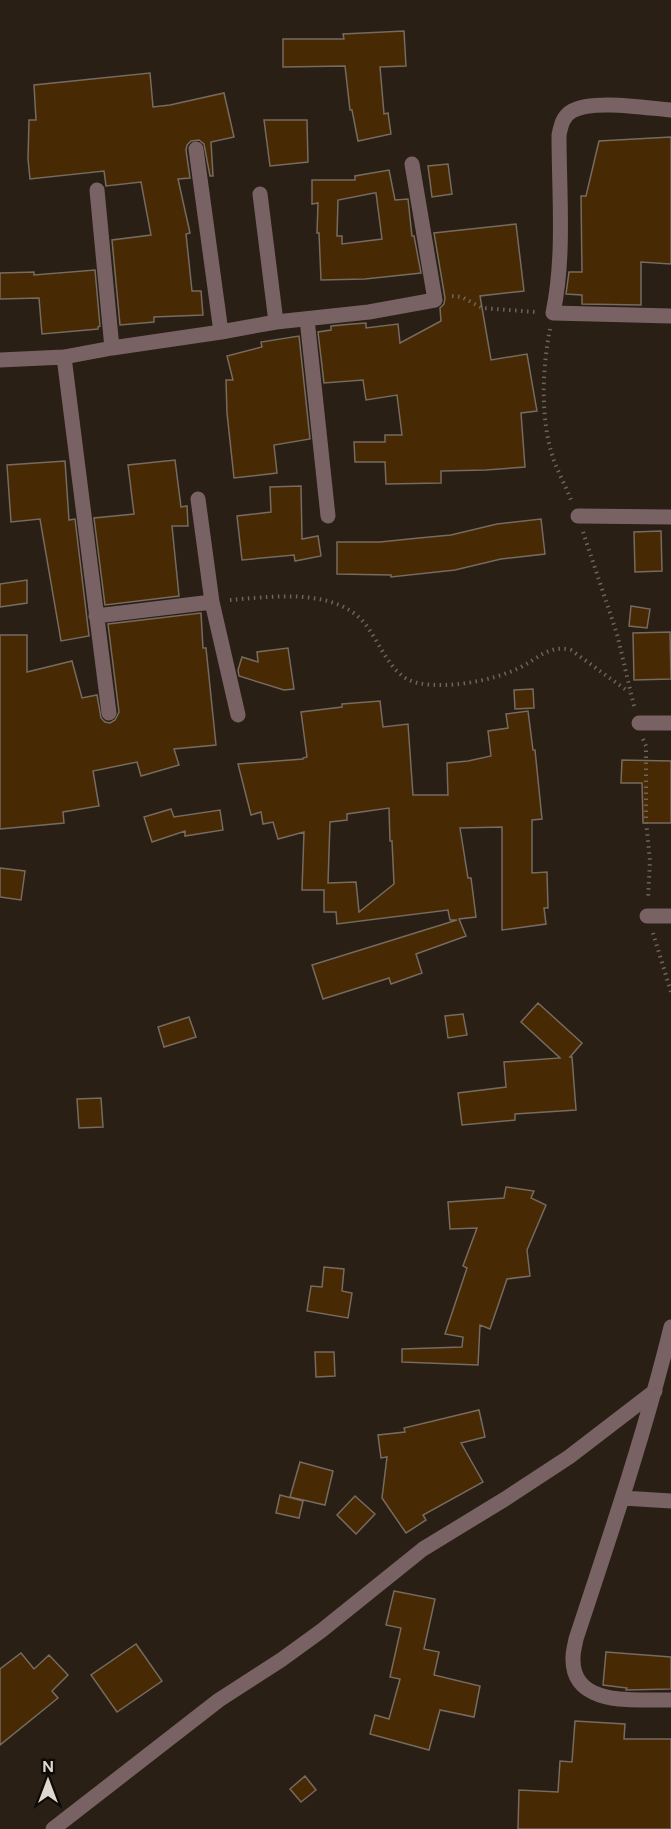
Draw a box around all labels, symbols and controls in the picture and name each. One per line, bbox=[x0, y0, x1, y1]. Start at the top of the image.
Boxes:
north arrow bbox=[18, 1751, 78, 1811]
text: N bbox=[42, 1756, 54, 1777]

